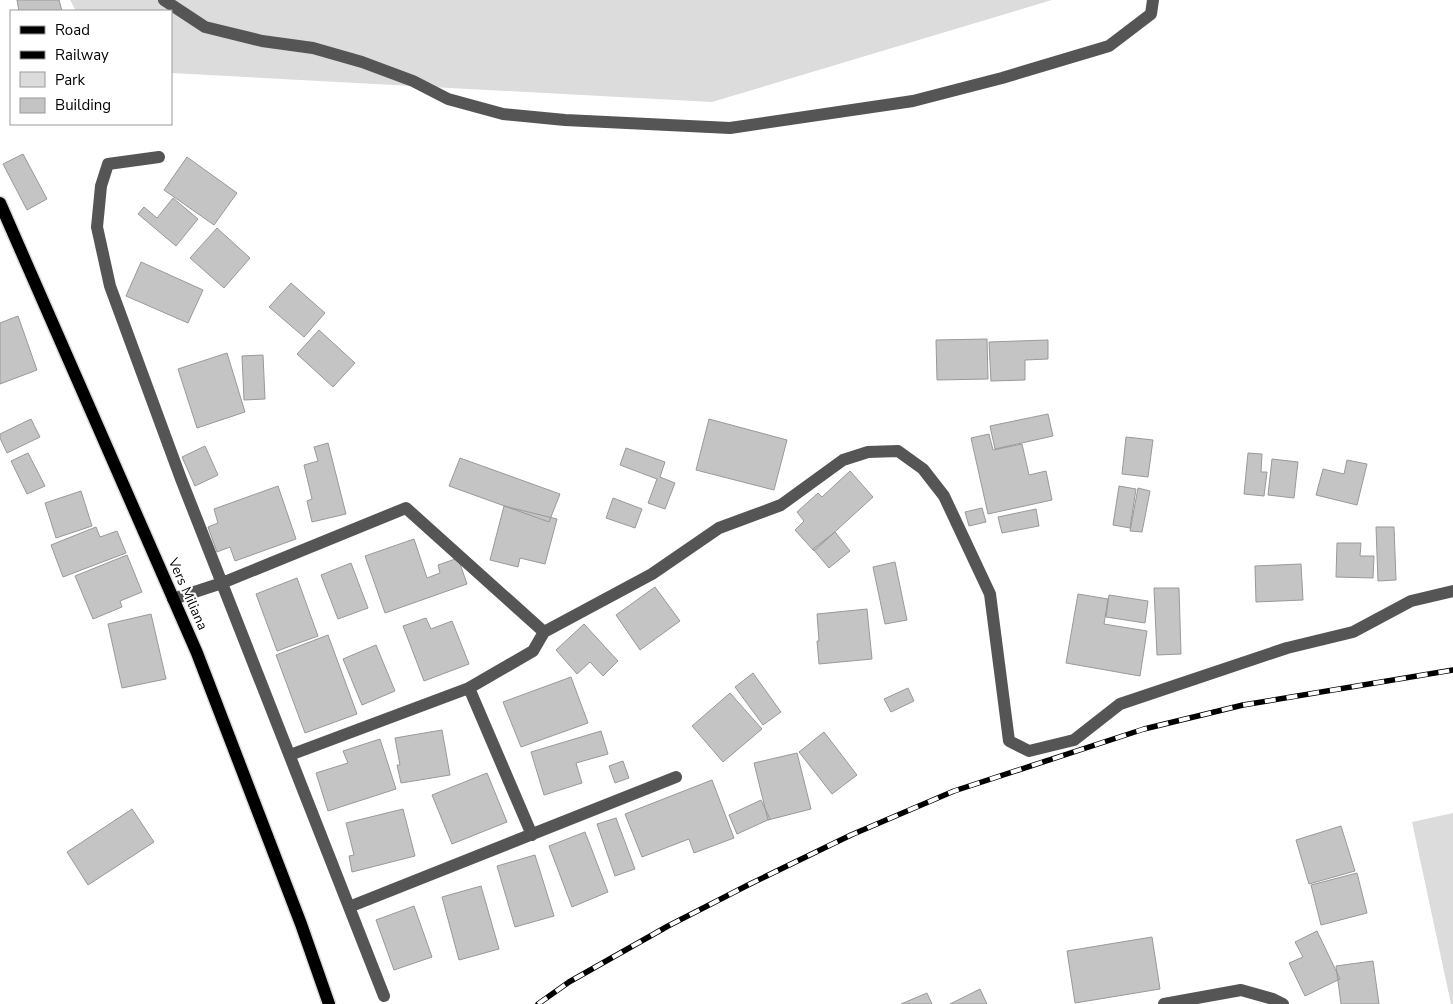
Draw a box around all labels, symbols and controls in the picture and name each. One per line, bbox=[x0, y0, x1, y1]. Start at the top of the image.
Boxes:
legend bbox=[10, 10, 172, 125]
text: Road bbox=[55, 20, 90, 40]
text: Railway bbox=[55, 45, 109, 65]
text: Park bbox=[55, 70, 85, 90]
text: Building bbox=[55, 95, 111, 115]
street label: Vers Miliana bbox=[163, 554, 212, 633]

